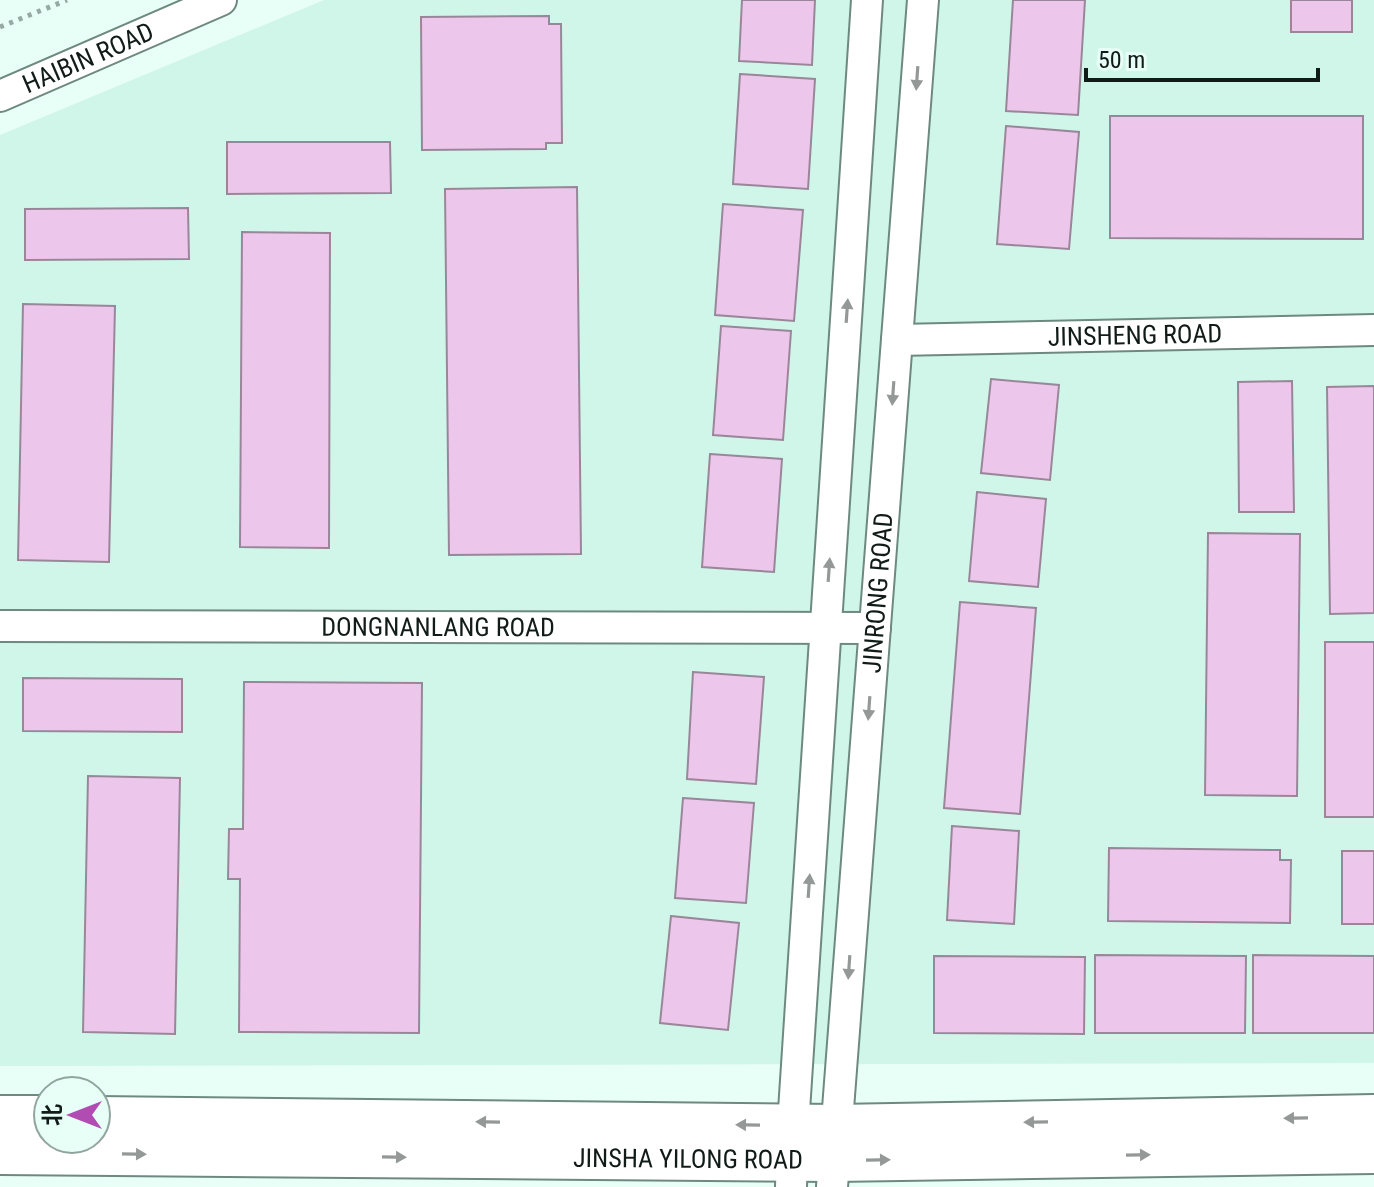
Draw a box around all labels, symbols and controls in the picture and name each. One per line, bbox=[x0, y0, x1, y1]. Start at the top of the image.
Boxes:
street label: HAIBIN ROAD bbox=[18, 16, 158, 99]
scale bar bbox=[1086, 32, 1318, 82]
text: 50 m bbox=[1098, 46, 1145, 74]
one-way arrow bbox=[910, 66, 923, 91]
one-way arrow bbox=[841, 298, 854, 323]
street label: JINSHENG ROAD bbox=[1048, 318, 1222, 352]
one-way arrow bbox=[886, 381, 899, 406]
street label: JINRONG ROAD bbox=[856, 511, 899, 674]
one-way arrow bbox=[823, 557, 836, 582]
street label: DONGNANLANG ROAD bbox=[321, 612, 555, 642]
one-way arrow bbox=[862, 696, 875, 721]
one-way arrow bbox=[803, 873, 816, 898]
one-way arrow bbox=[842, 955, 855, 980]
north arrow bbox=[32, 1075, 112, 1155]
text: 北 bbox=[40, 1104, 65, 1126]
one-way arrow bbox=[1283, 1112, 1308, 1124]
one-way arrow bbox=[475, 1116, 500, 1128]
one-way arrow bbox=[1023, 1116, 1048, 1129]
one-way arrow bbox=[735, 1119, 760, 1131]
street label: JINSHA YILONG ROAD bbox=[573, 1143, 803, 1175]
one-way arrow bbox=[122, 1148, 147, 1160]
one-way arrow bbox=[1126, 1149, 1151, 1162]
one-way arrow bbox=[382, 1150, 407, 1163]
one-way arrow bbox=[866, 1153, 891, 1166]

